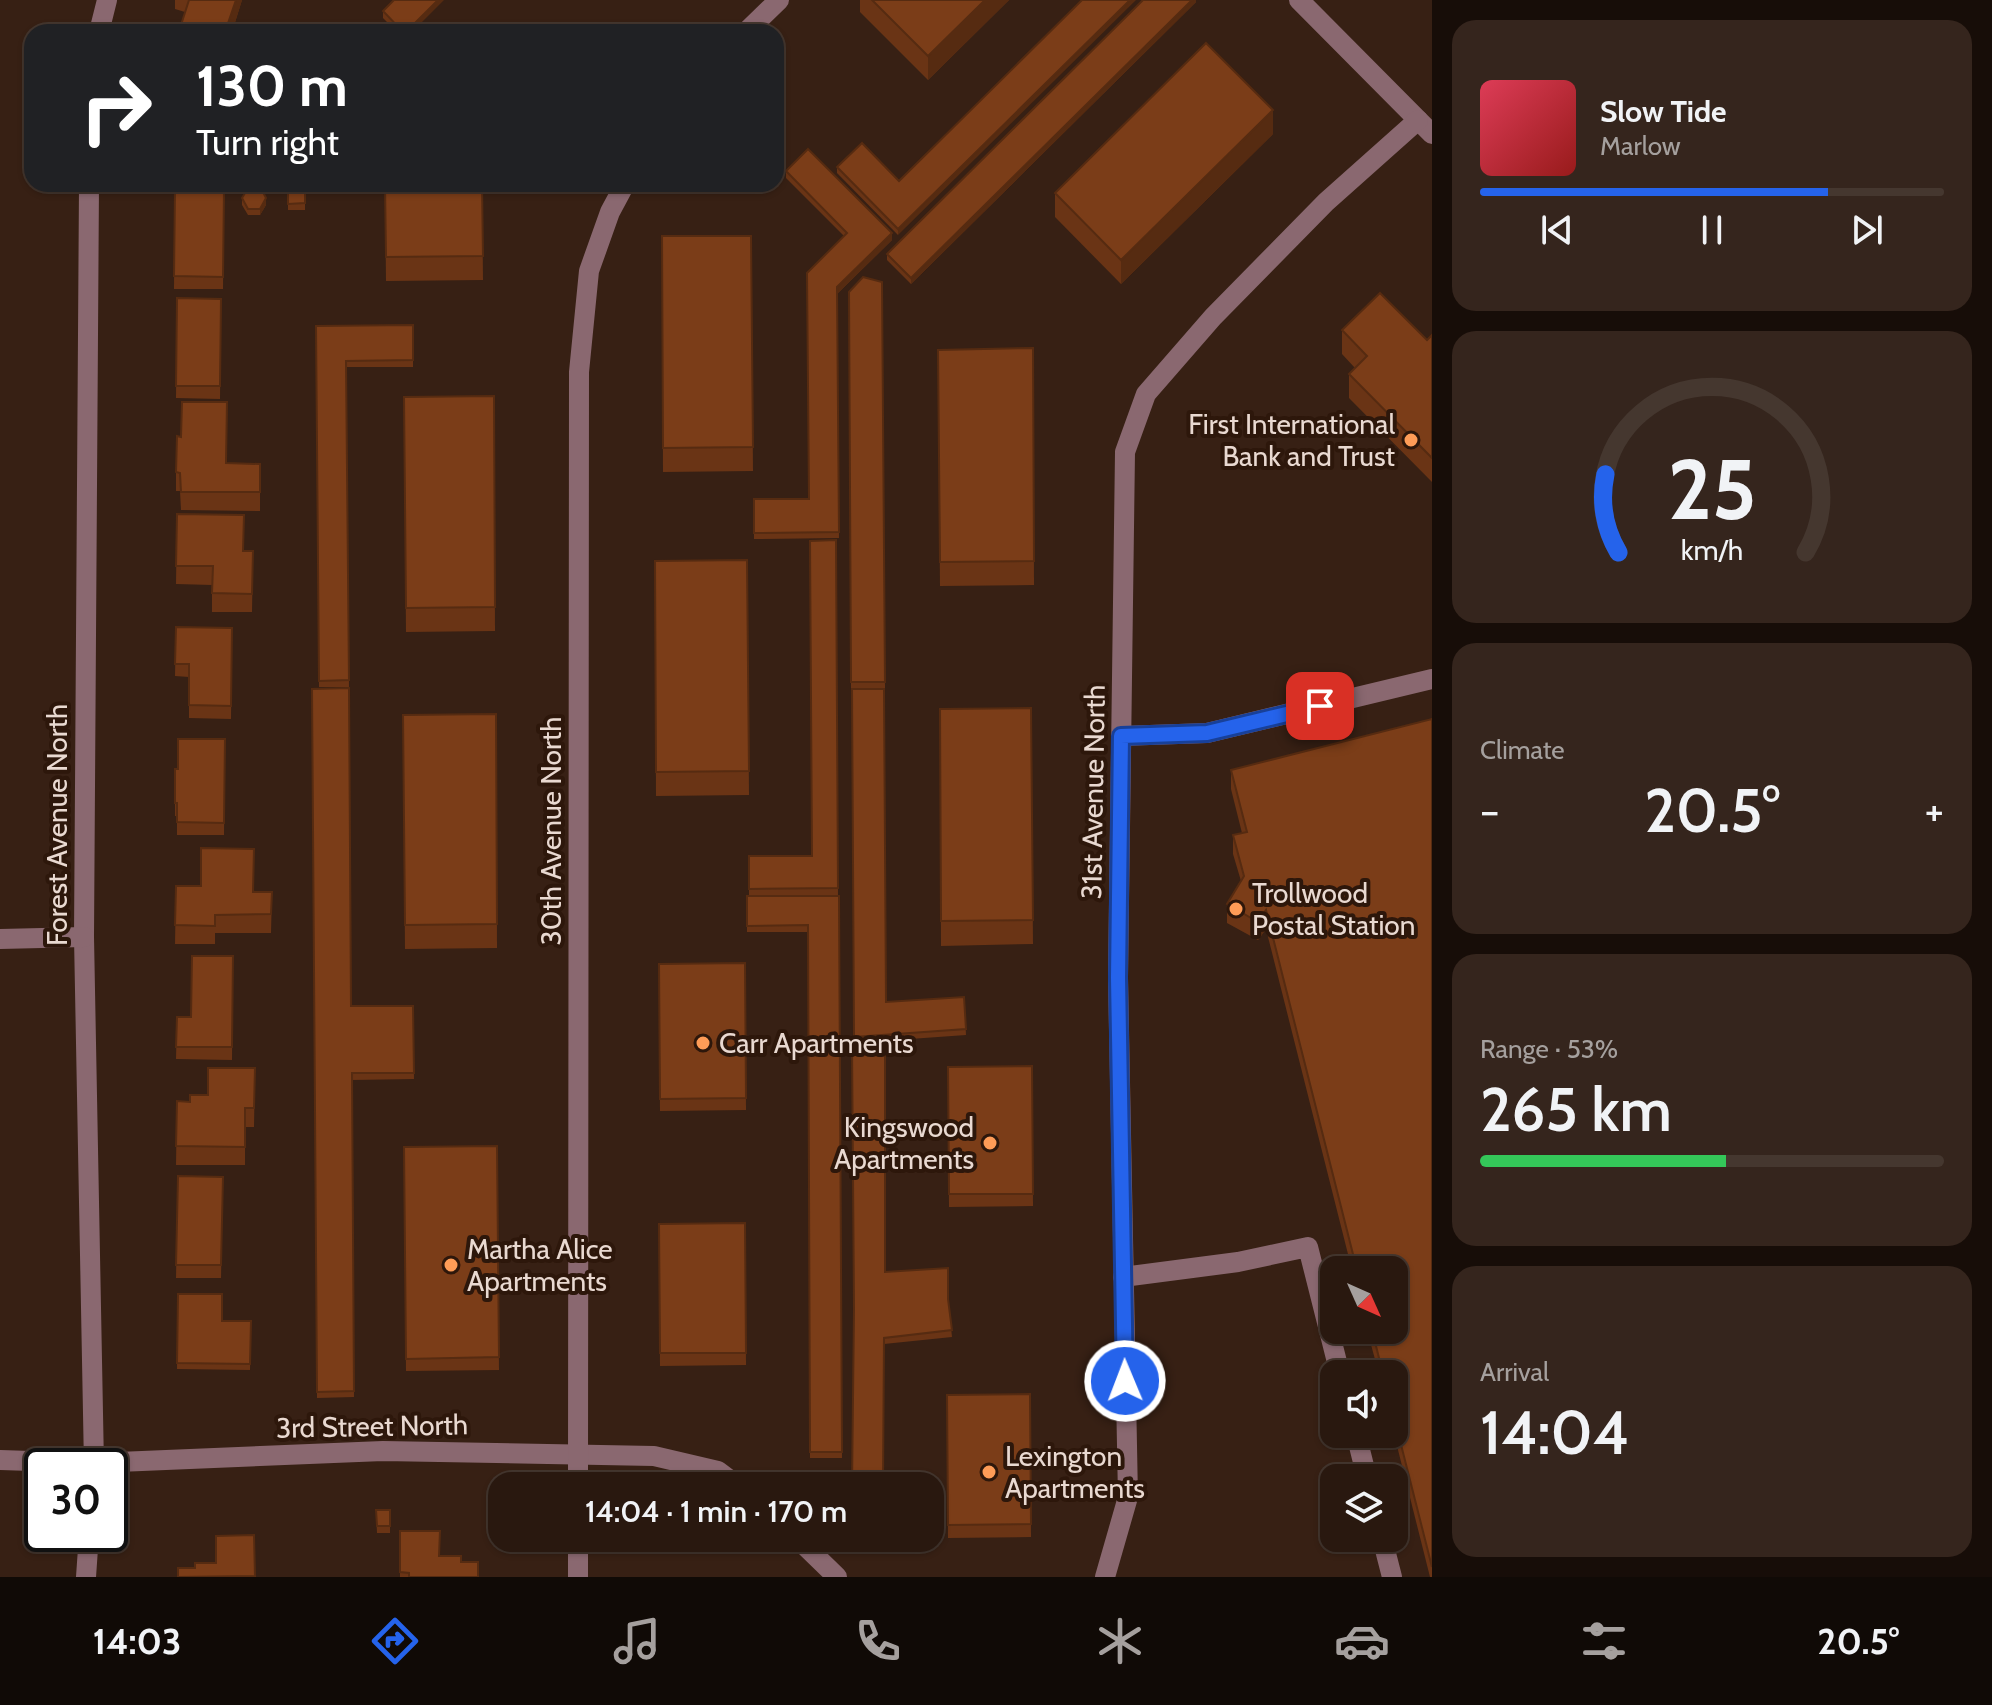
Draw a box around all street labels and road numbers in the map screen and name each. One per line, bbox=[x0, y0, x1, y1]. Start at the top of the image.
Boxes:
street label: 31st Avenue North bbox=[1074, 684, 1112, 900]
street label: Forest Avenue North bbox=[40, 704, 74, 946]
street label: 30th Avenue North bbox=[534, 717, 568, 945]
street label: 3rd Street North bbox=[276, 1407, 468, 1445]

